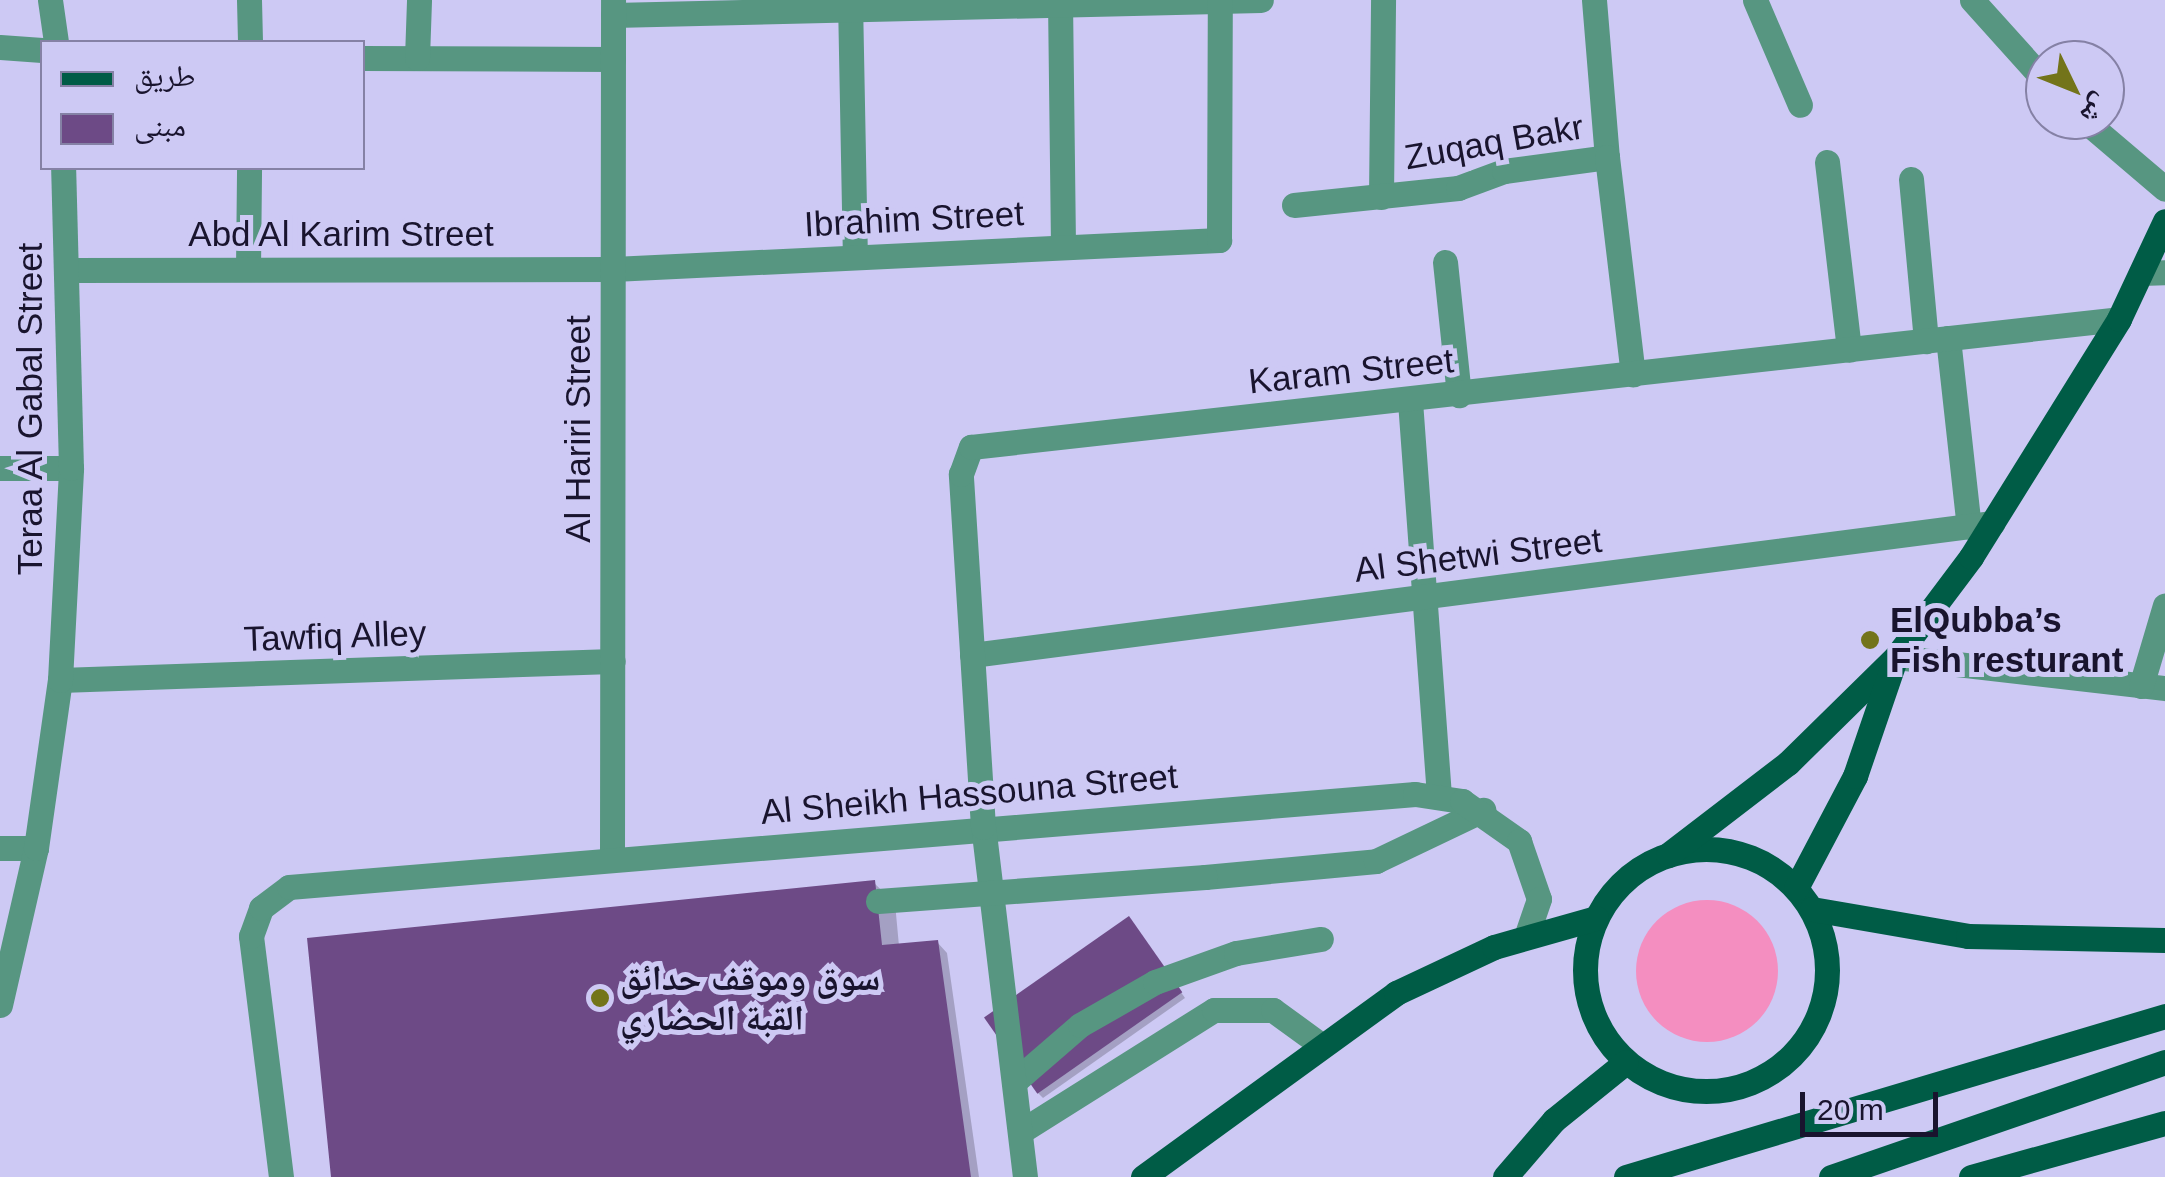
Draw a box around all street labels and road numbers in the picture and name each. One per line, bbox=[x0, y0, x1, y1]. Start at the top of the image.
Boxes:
street label: Zuqaq Bakr bbox=[1401, 106, 1587, 178]
street label: Ibrahim Street bbox=[803, 192, 1025, 246]
street label: Abd Al Karim Street bbox=[187, 213, 495, 255]
street label: Teraa Al Gabal Street bbox=[9, 242, 51, 576]
street label: Al Hariri Street bbox=[557, 315, 599, 543]
street label: Karam Street bbox=[1246, 339, 1456, 403]
street label: Al Shetwi Street bbox=[1352, 519, 1604, 591]
street label: Tawfiq Alley bbox=[242, 612, 428, 660]
street label: Al Sheikh Hassouna Street bbox=[759, 755, 1179, 833]

